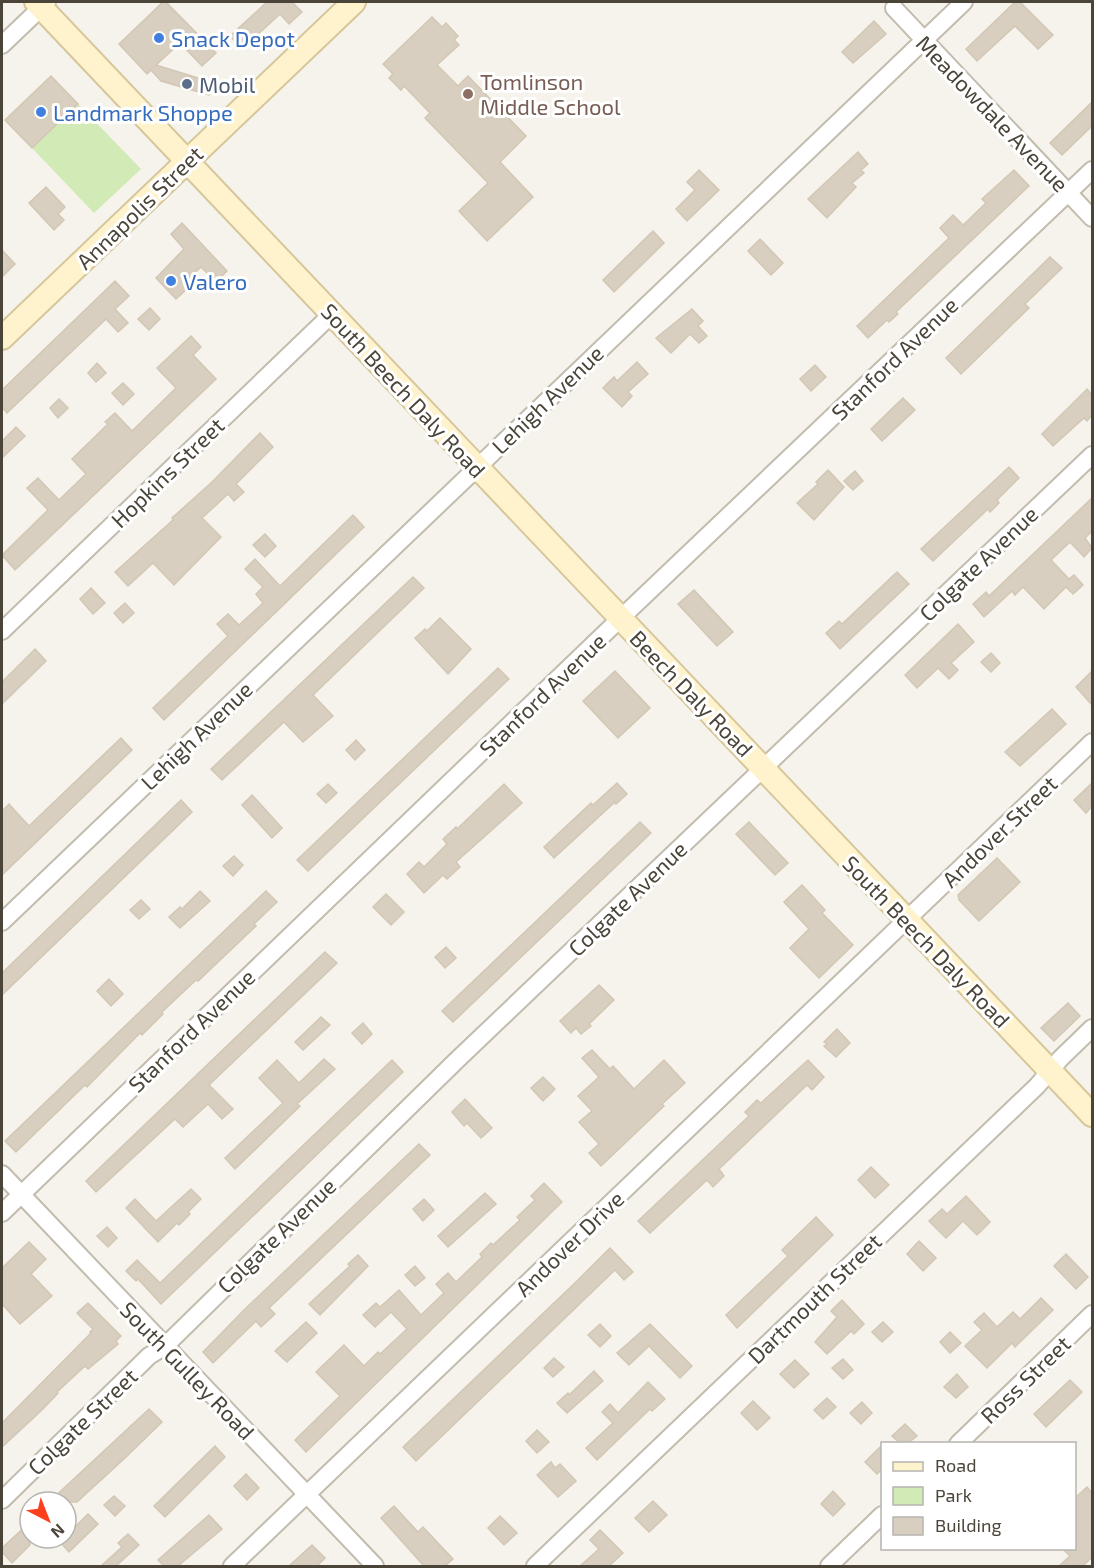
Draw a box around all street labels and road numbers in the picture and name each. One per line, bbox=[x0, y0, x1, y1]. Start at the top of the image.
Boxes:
street label: Meadowdale Avenue bbox=[912, 29, 1074, 197]
street label: Annapolis Street bbox=[70, 140, 208, 274]
street label: Stanford Avenue bbox=[825, 291, 963, 425]
street label: South Beech Daly Road bbox=[317, 298, 491, 482]
street label: Lehigh Avenue bbox=[486, 339, 608, 459]
street label: Hopkins Street bbox=[105, 412, 229, 532]
street label: Colgate Avenue bbox=[914, 500, 1042, 626]
street label: Beech Daly Road bbox=[625, 625, 759, 761]
street label: Stanford Avenue bbox=[473, 627, 611, 761]
street label: Lehigh Avenue bbox=[135, 675, 257, 795]
street label: Andover Street bbox=[936, 770, 1062, 892]
street label: Colgate Avenue bbox=[563, 835, 691, 961]
street label: South Beech Daly Road bbox=[838, 850, 1016, 1032]
street label: Stanford Avenue bbox=[122, 963, 260, 1097]
street label: Colgate Avenue bbox=[212, 1172, 340, 1298]
street label: Andover Drive bbox=[510, 1185, 628, 1301]
street label: Dartmouth Street bbox=[742, 1228, 886, 1368]
street label: South Gulley Road bbox=[116, 1296, 260, 1444]
street label: Ross Street bbox=[975, 1330, 1075, 1428]
street label: Colgate Street bbox=[22, 1362, 142, 1480]

